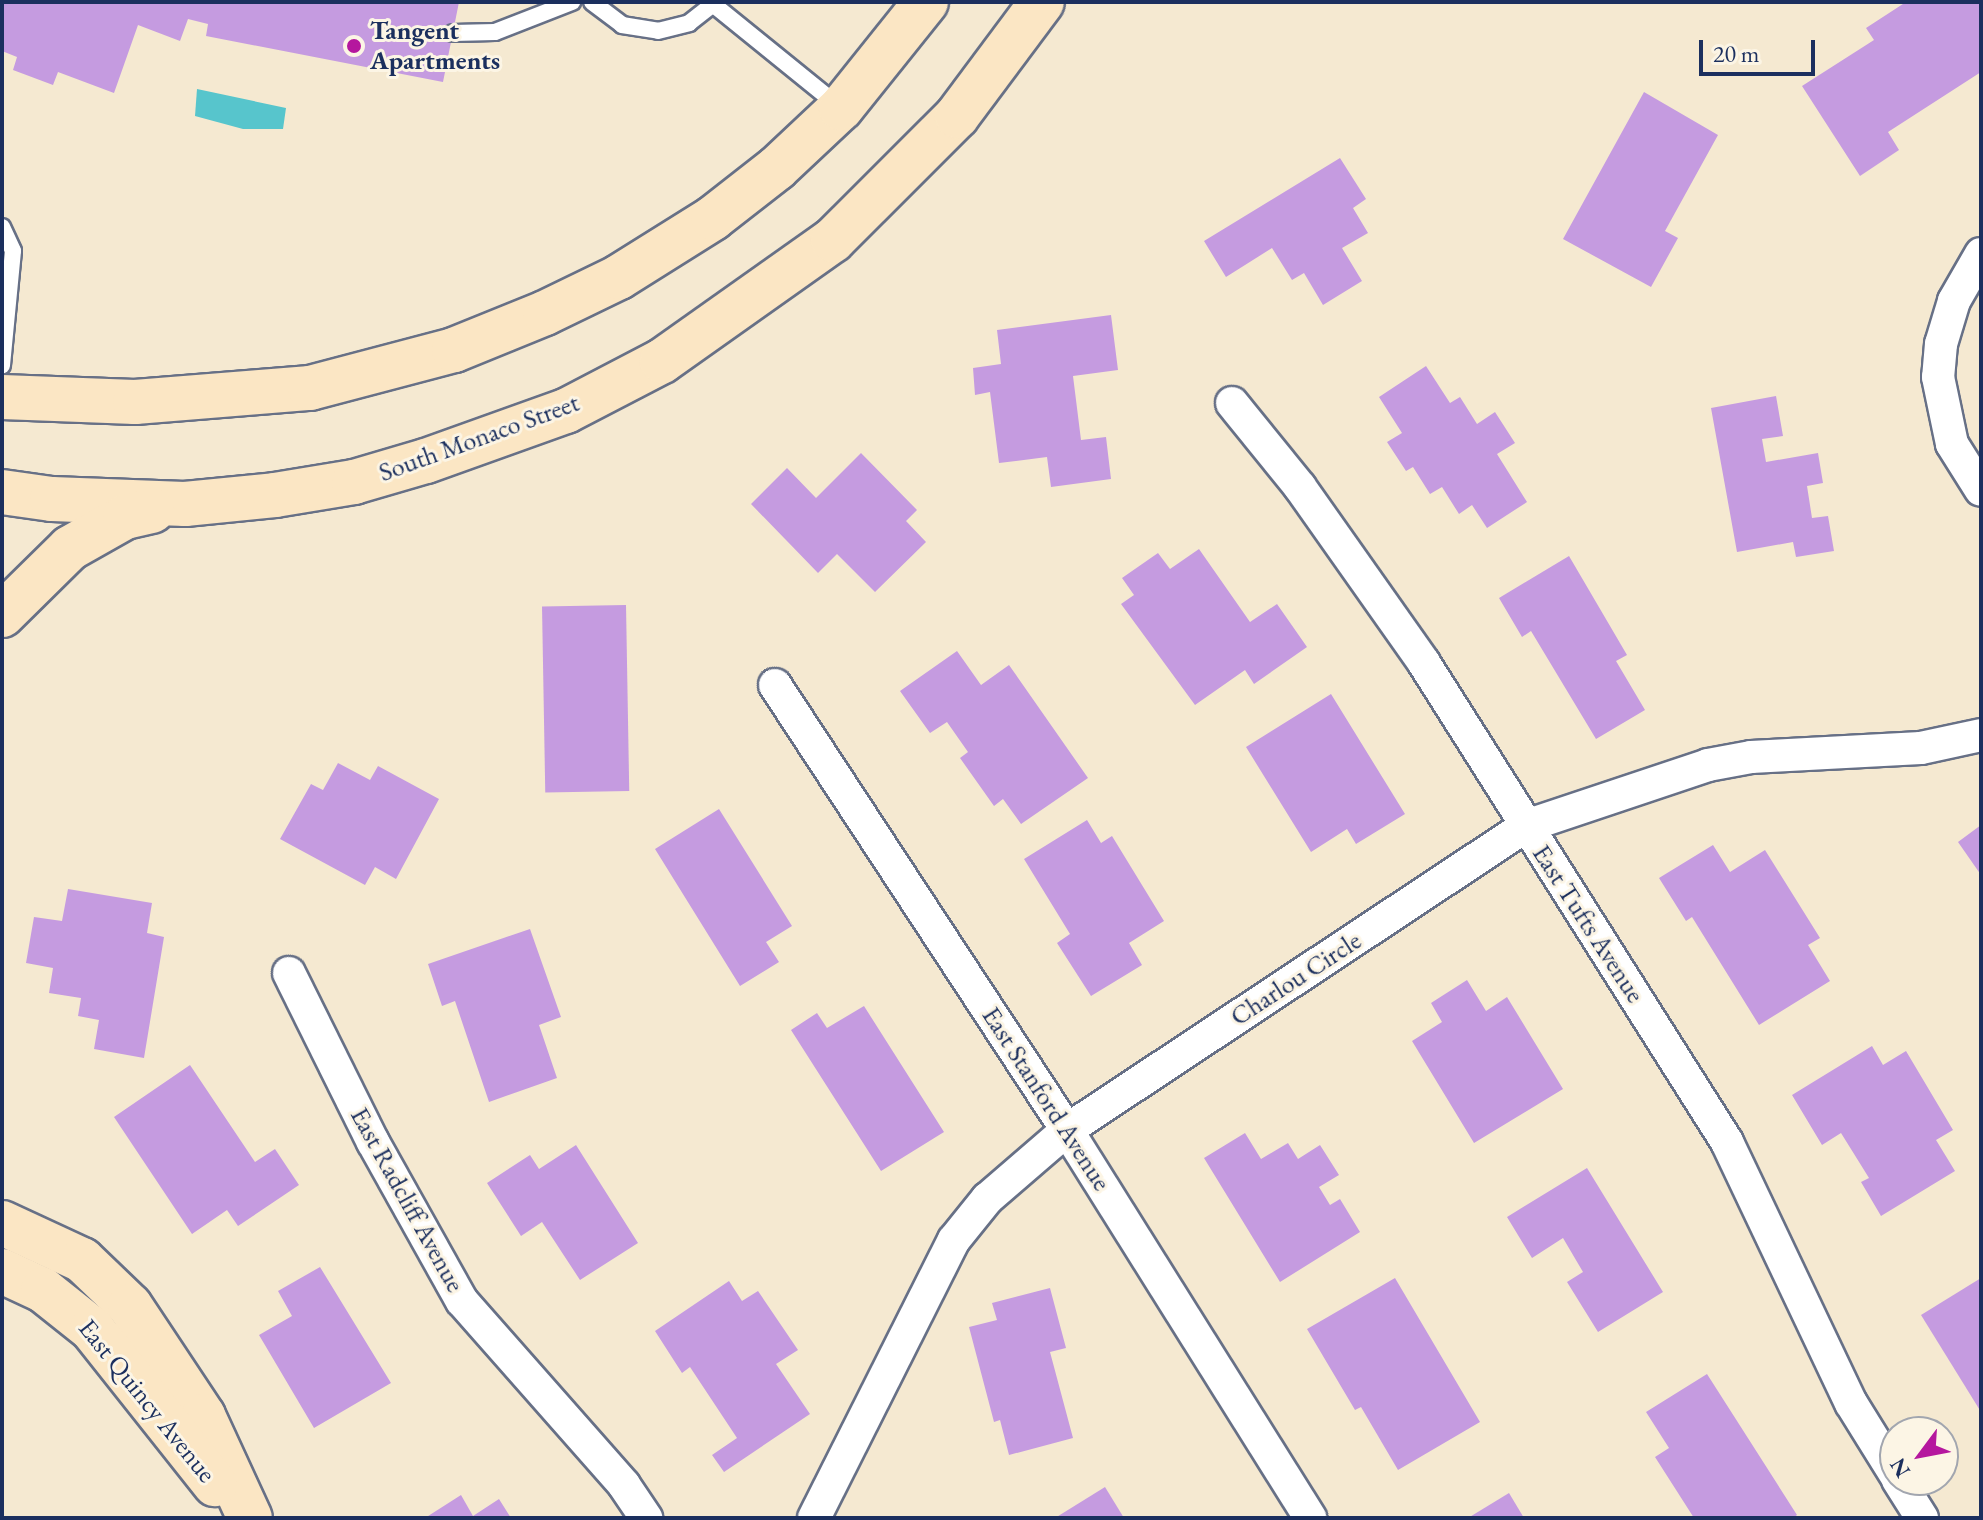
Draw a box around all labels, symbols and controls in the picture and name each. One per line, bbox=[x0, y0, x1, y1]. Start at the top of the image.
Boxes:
place label: Tangent Apartments bbox=[370, 15, 500, 76]
scale bar bbox=[1703, 24, 1819, 74]
marker: Tangent Apartments bbox=[345, 37, 363, 55]
text: 20 m bbox=[1713, 38, 1760, 69]
street label: South Monaco Street bbox=[375, 387, 583, 489]
street label: East Tufts Avenue bbox=[1525, 839, 1651, 1009]
street label: Charlou Circle bbox=[1225, 925, 1367, 1033]
street label: East Stanford Avenue bbox=[975, 1001, 1117, 1197]
street label: East Radcliff Avenue bbox=[343, 1102, 471, 1298]
street label: East Quincy Avenue bbox=[72, 1313, 222, 1489]
north arrow bbox=[1879, 1416, 1959, 1496]
text: N bbox=[1883, 1453, 1917, 1483]

